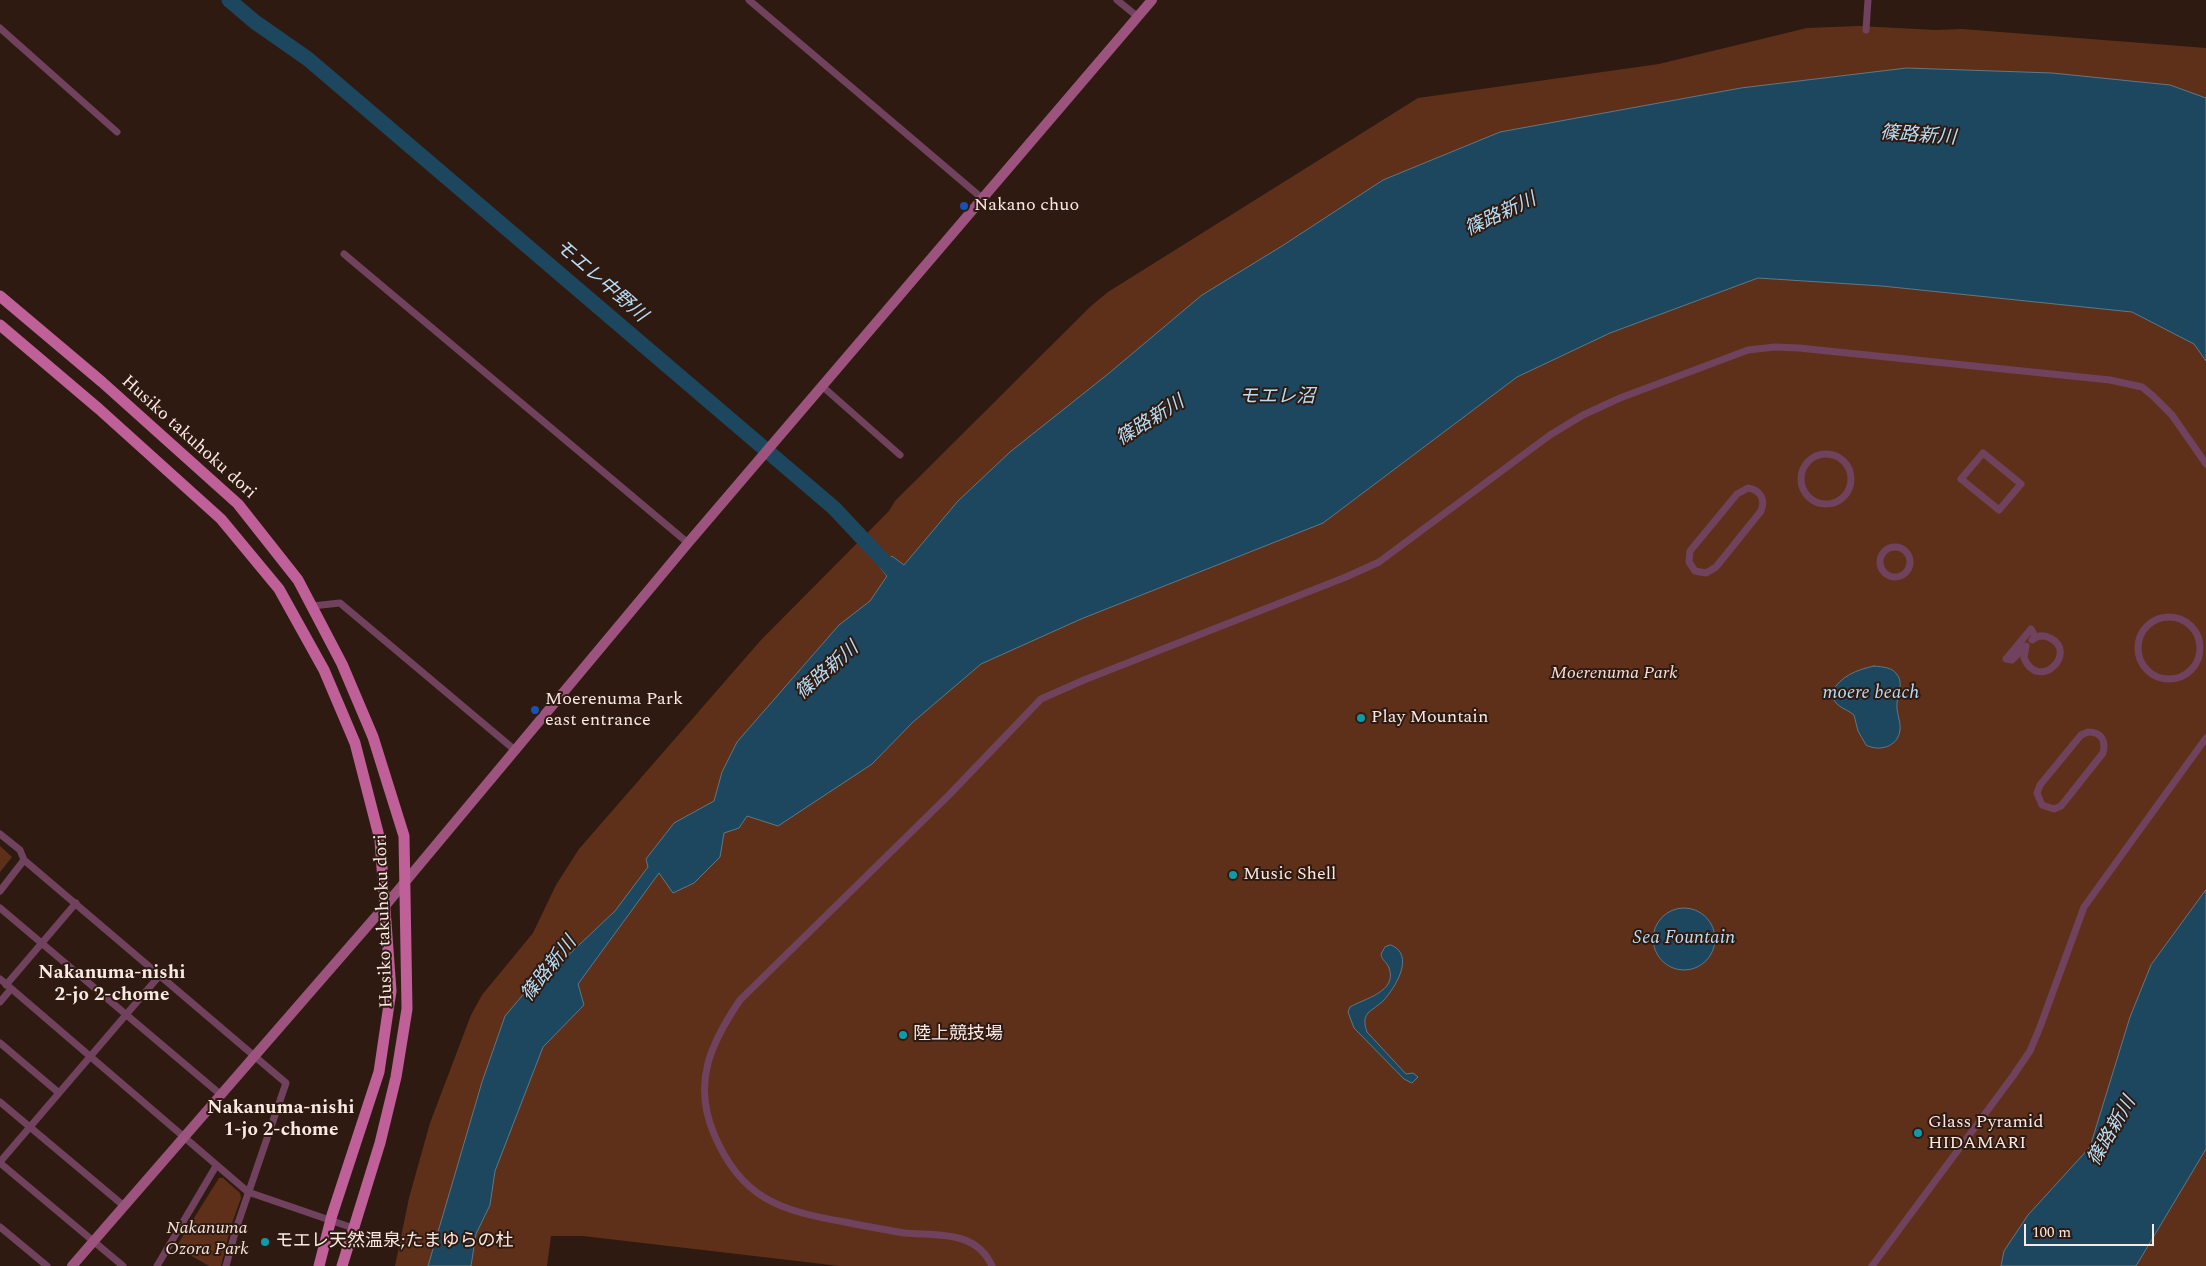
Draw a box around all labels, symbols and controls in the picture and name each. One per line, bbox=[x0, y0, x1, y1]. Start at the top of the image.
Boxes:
water label: 篠路新川 bbox=[1879, 123, 1957, 151]
water label: 篠路新川 bbox=[1462, 190, 1540, 242]
place label: Nakano chuo bbox=[974, 195, 1079, 217]
marker: Nakano chuo bbox=[958, 200, 970, 212]
water label: モエレ中野川 bbox=[550, 236, 650, 328]
street label: Husiko takuhoku dori bbox=[116, 372, 260, 504]
water label: モエレ沼 bbox=[1239, 387, 1315, 409]
water label: 篠路新川 bbox=[1113, 392, 1189, 452]
water label: 篠路新川 bbox=[792, 638, 864, 706]
park label: Moerenuma Park bbox=[1550, 663, 1678, 685]
water label: moere beach bbox=[1823, 683, 1919, 705]
place label: Moerenuma Park east entrance bbox=[545, 689, 683, 732]
marker: Moerenuma Park east entrance bbox=[529, 704, 541, 716]
place label: Play Mountain bbox=[1371, 707, 1488, 729]
marker: Play Mountain bbox=[1355, 712, 1367, 724]
street label: Husiko takuhoku dori bbox=[371, 834, 399, 1008]
place label: Music Shell bbox=[1243, 864, 1336, 886]
marker: Music Shell bbox=[1227, 869, 1239, 881]
water label: Sea Fountain bbox=[1633, 928, 1735, 950]
water label: 篠路新川 bbox=[518, 933, 582, 1007]
district label: Nakanuma-nishi 2-jo 2-chome bbox=[38, 963, 186, 1007]
place label: 陸上競技場 bbox=[913, 1024, 1003, 1046]
marker: 陸上競技場 bbox=[897, 1029, 909, 1041]
water label: 篠路新川 bbox=[2084, 1093, 2142, 1171]
district label: Nakanuma-nishi 1-jo 2-chome bbox=[207, 1098, 355, 1142]
place label: Glass Pyramid HIDAMARI bbox=[1928, 1112, 2043, 1154]
marker: Glass Pyramid HIDAMARI bbox=[1912, 1127, 1924, 1139]
scale bar bbox=[2026, 1214, 2156, 1246]
park label: Nakanuma Ozora Park bbox=[165, 1218, 249, 1260]
text: 100 m bbox=[2032, 1221, 2071, 1244]
place label: モエレ天然温泉;たまゆらの杜 bbox=[275, 1231, 513, 1253]
marker: モエレ天然温泉;たまゆらの杜 bbox=[259, 1236, 271, 1248]

